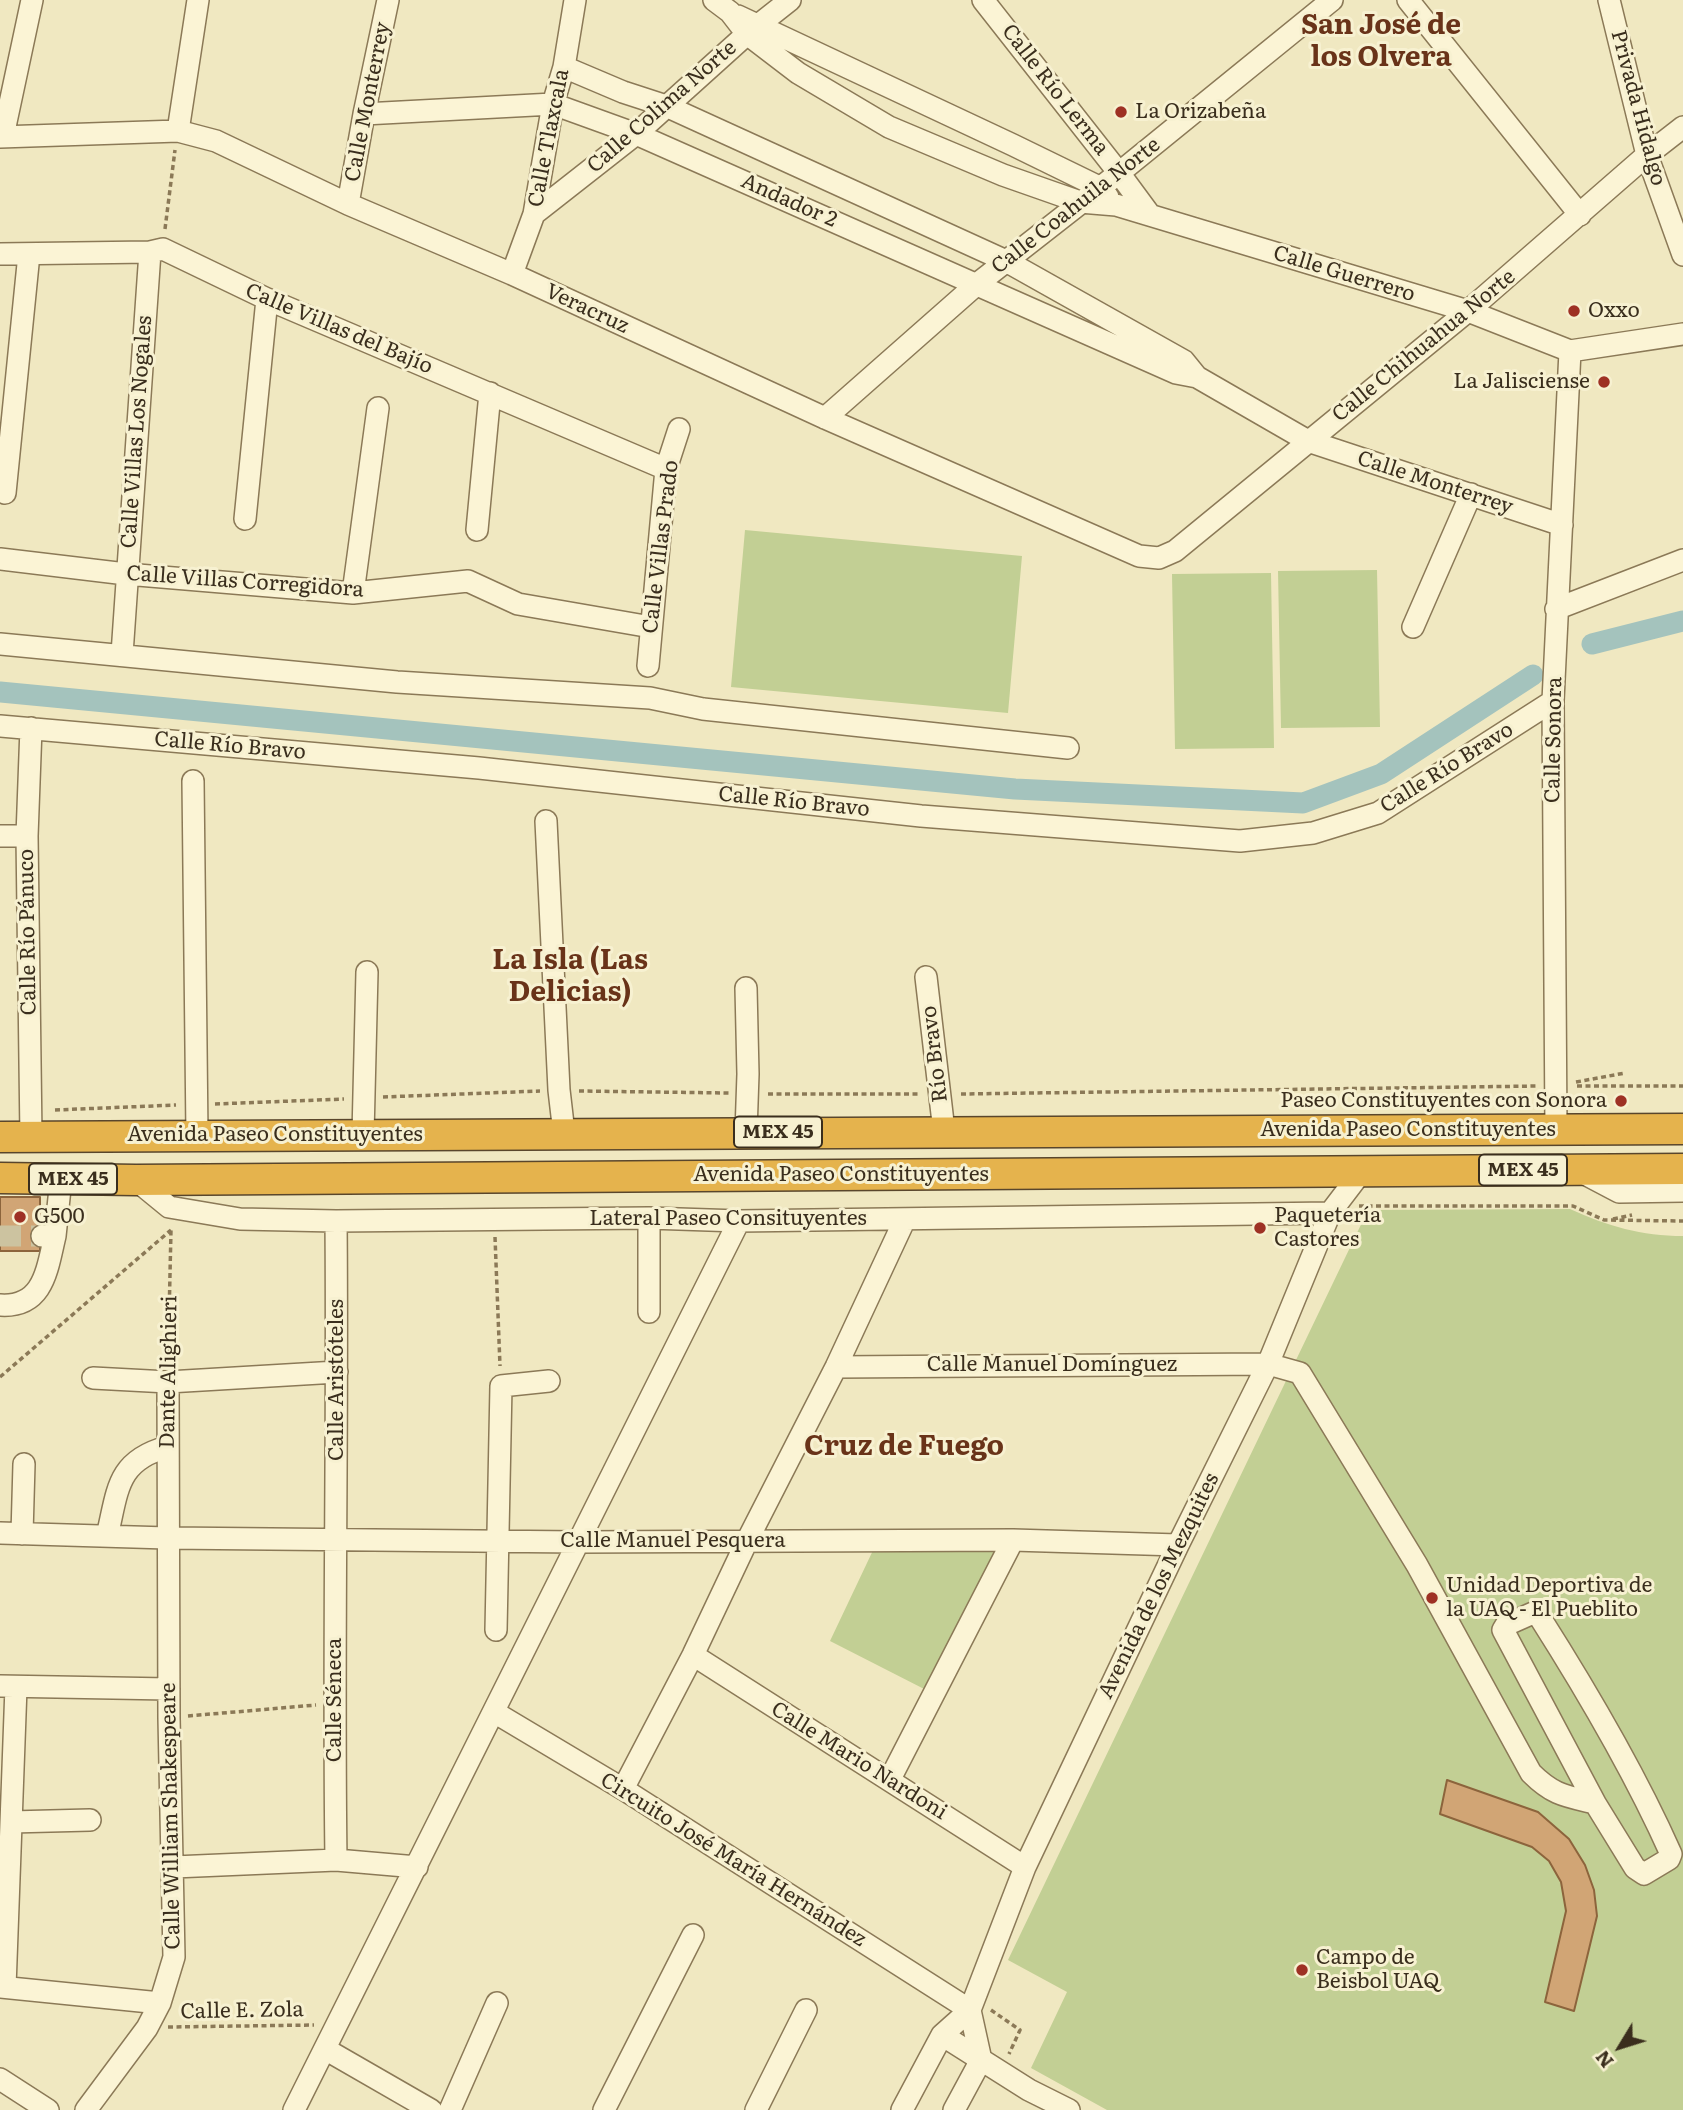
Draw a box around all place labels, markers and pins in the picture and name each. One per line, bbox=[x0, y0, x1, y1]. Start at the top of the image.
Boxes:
place label: La Orizabeña bbox=[1135, 99, 1266, 125]
marker: La Orizabeña bbox=[1113, 104, 1129, 120]
place label: Oxxo bbox=[1588, 298, 1640, 324]
marker: Oxxo bbox=[1566, 303, 1582, 319]
place label: La Jalisciense bbox=[1453, 369, 1590, 395]
marker: La Jalisciense bbox=[1596, 374, 1612, 390]
place label: Paseo Constituyentes con Sonora bbox=[1280, 1088, 1607, 1114]
marker: Paseo Constituyentes con Sonora bbox=[1613, 1093, 1629, 1109]
place label: Paquetería Castores bbox=[1274, 1203, 1381, 1253]
place label: G500 bbox=[34, 1204, 85, 1230]
marker: G500 bbox=[12, 1209, 28, 1225]
marker: Paquetería Castores bbox=[1252, 1220, 1268, 1236]
place label: Unidad Deportiva de la UAQ - El Pueblito bbox=[1446, 1573, 1652, 1623]
marker: Unidad Deportiva de la UAQ - El Pueblito bbox=[1424, 1590, 1440, 1606]
place label: Campo de Beisbol UAQ bbox=[1316, 1945, 1439, 1995]
marker: Campo de Beisbol UAQ bbox=[1294, 1962, 1310, 1978]

